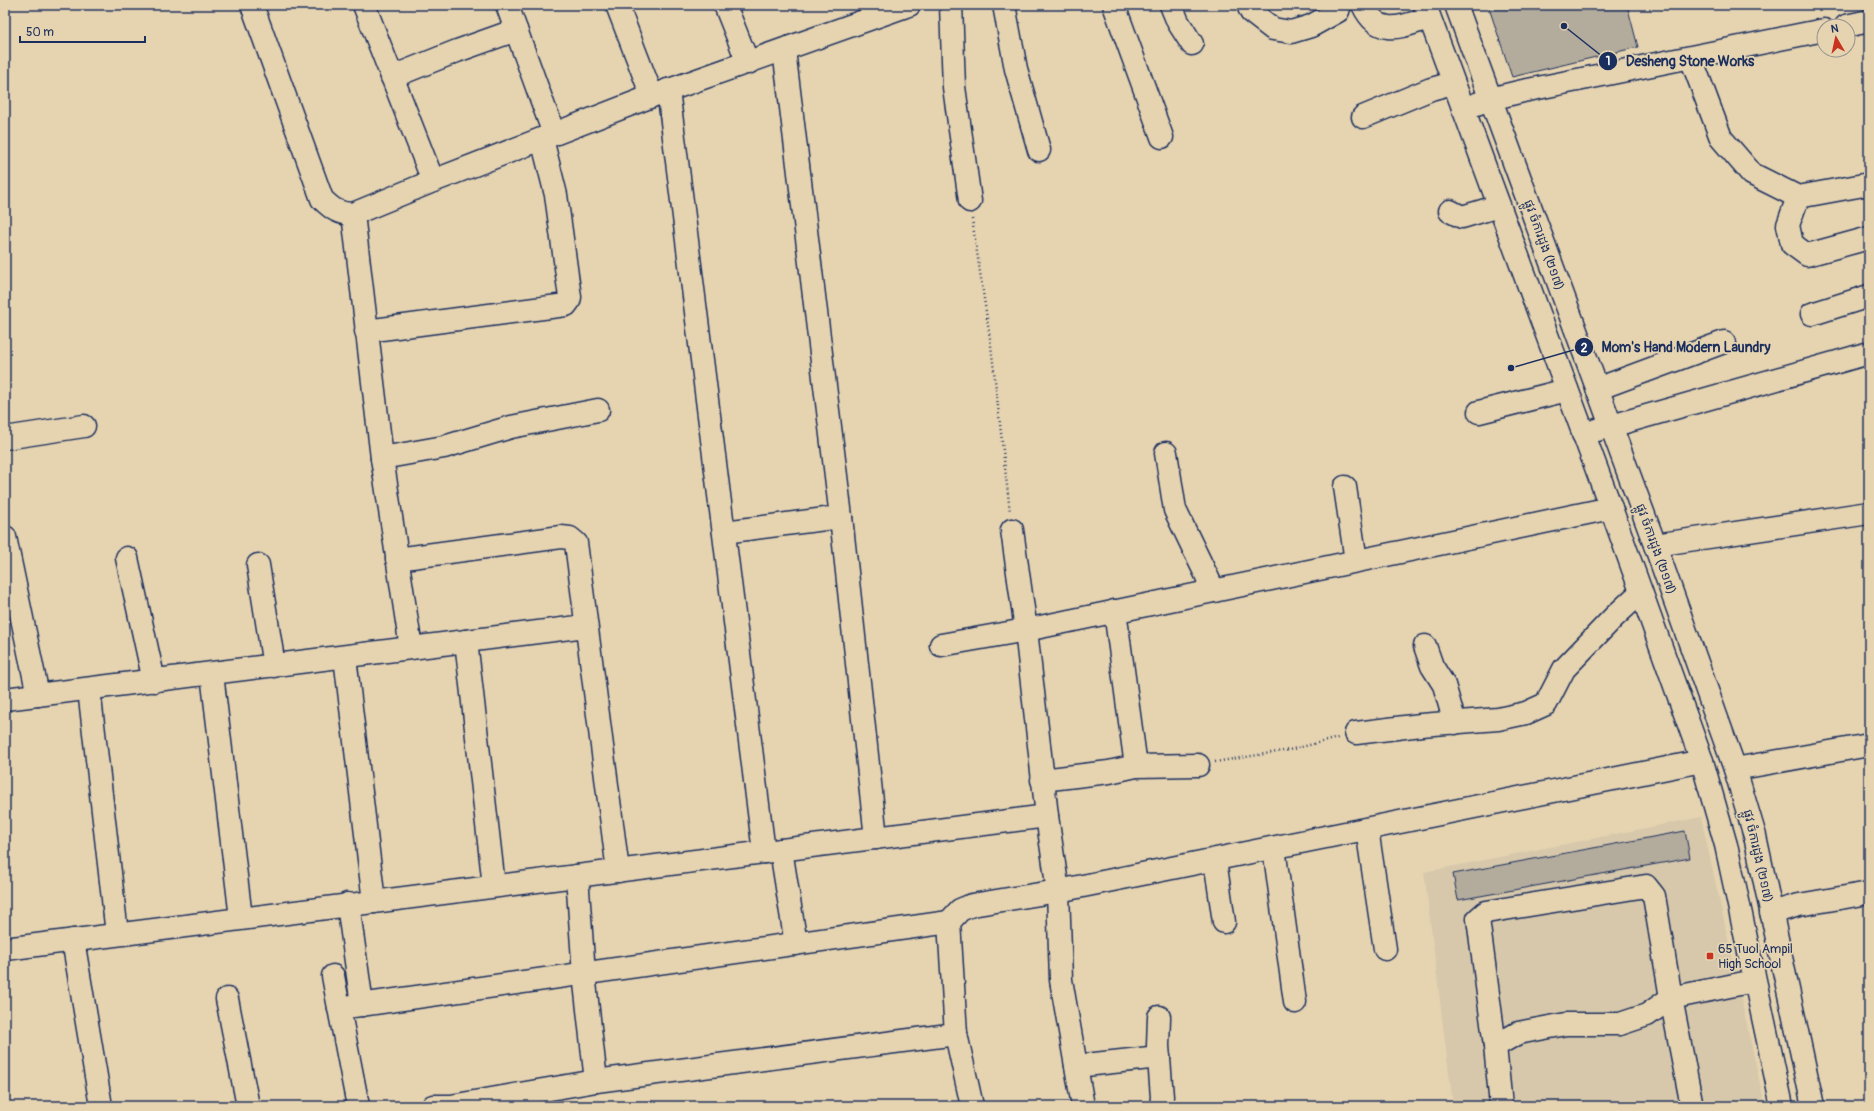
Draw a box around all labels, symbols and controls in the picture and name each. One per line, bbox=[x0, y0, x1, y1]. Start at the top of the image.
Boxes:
scale bar bbox=[20, 18, 145, 44]
north arrow bbox=[1816, 18, 1856, 58]
text: N bbox=[1830, 22, 1840, 36]
text: 50 m bbox=[26, 25, 54, 40]
callout: Desheng Stone Works bbox=[1598, 48, 1763, 74]
text: Desheng Stone Works bbox=[1626, 53, 1755, 70]
text: 1 bbox=[1606, 54, 1610, 69]
street label: ផ្លូវ ចំការដូង (២១៧) bbox=[1518, 197, 1568, 293]
callout: Mom's Hand Modern Laundry bbox=[1574, 334, 1779, 360]
text: Mom's Hand Modern Laundry bbox=[1602, 339, 1770, 356]
text: 2 bbox=[1581, 341, 1588, 356]
street label: ផ្លូវ ចំការដូង (២១៧) bbox=[1630, 501, 1680, 597]
street label: ផ្លូវ ចំការដូង (២១៧) bbox=[1737, 808, 1777, 905]
place label: 65 Tuol Ampil High School bbox=[1718, 941, 1793, 972]
marker: 65 Tuol Ampil High School bbox=[1705, 951, 1715, 961]

